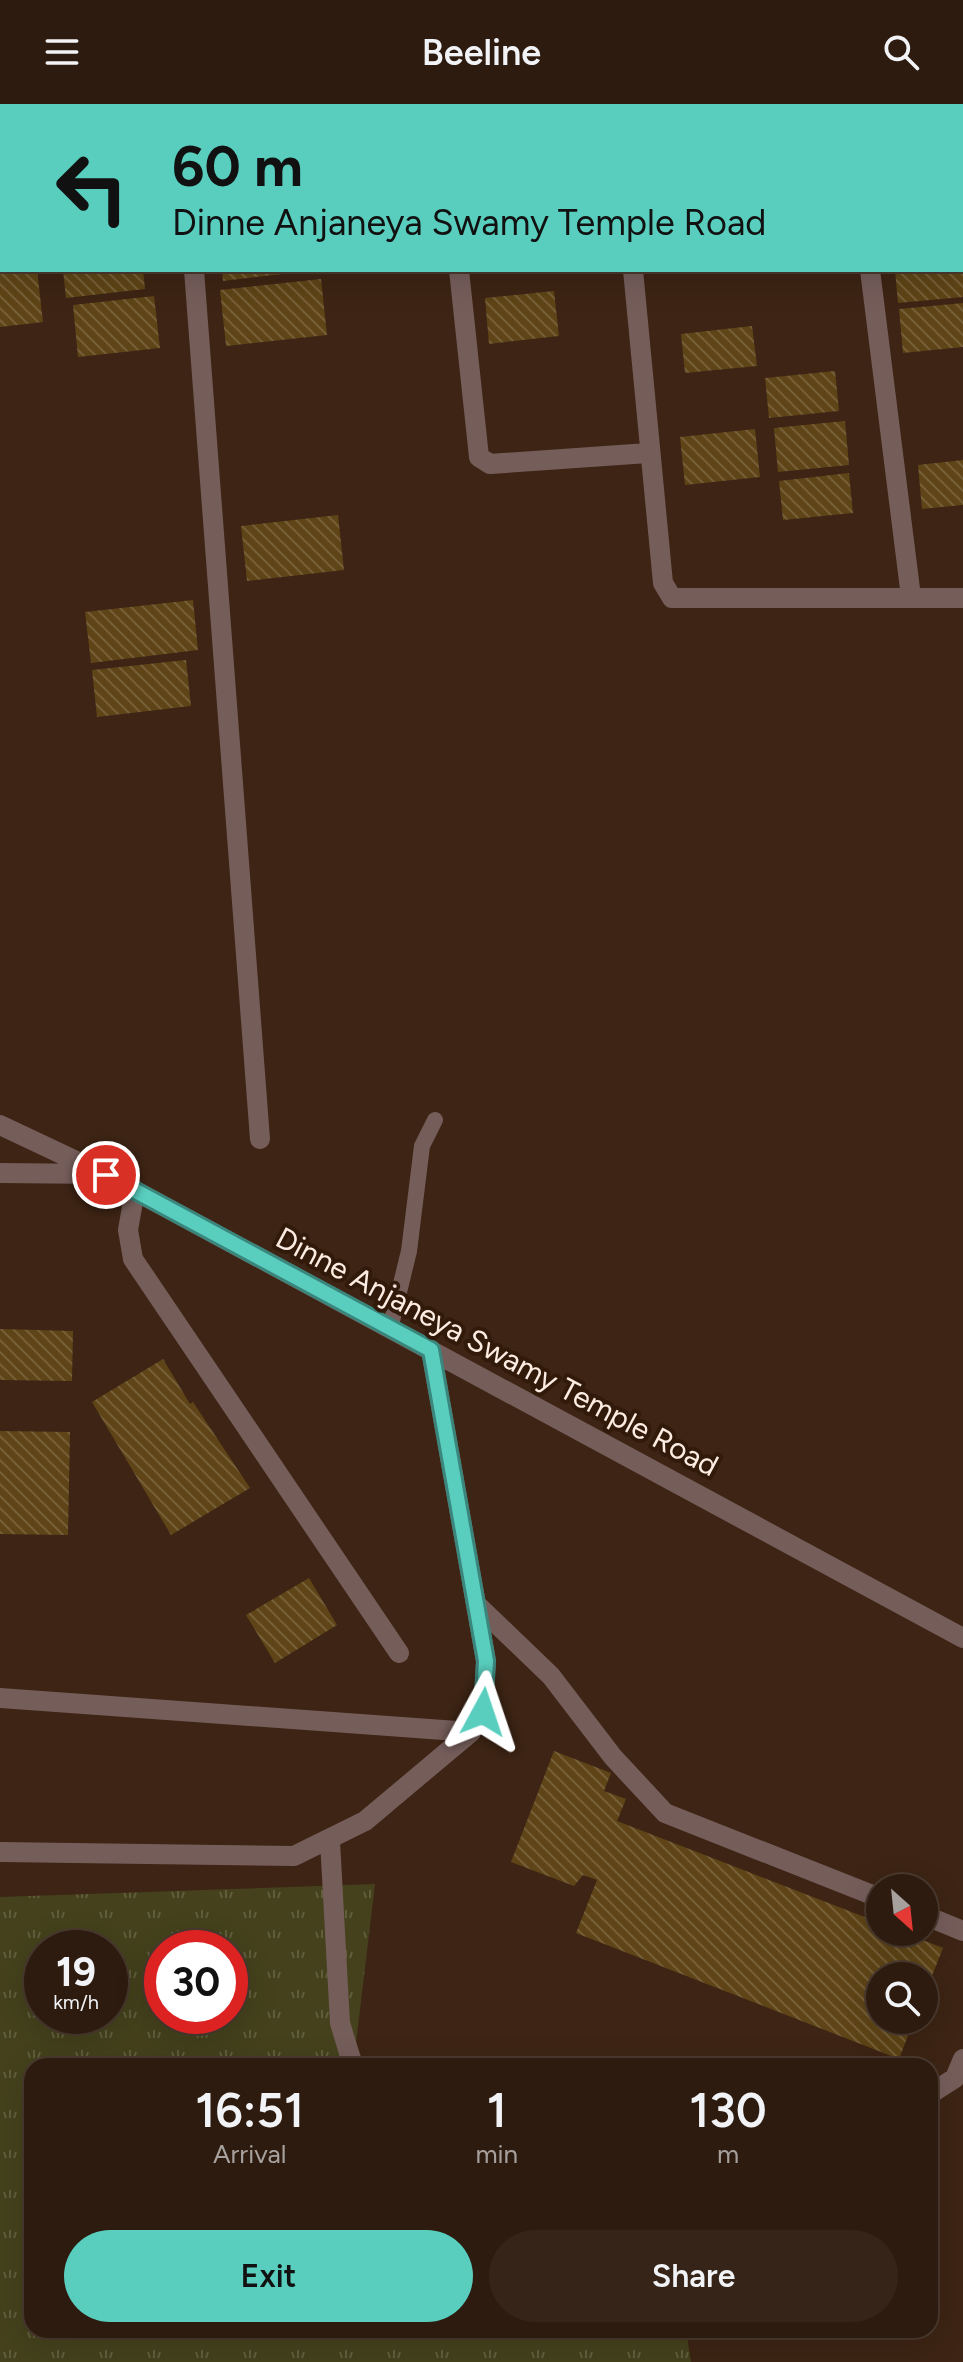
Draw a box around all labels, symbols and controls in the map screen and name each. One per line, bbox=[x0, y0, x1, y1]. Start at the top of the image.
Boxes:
icon: menu bbox=[40, 30, 84, 74]
icon: search bbox=[879, 30, 923, 74]
text: Beeline bbox=[422, 31, 541, 74]
text: 60 m bbox=[172, 133, 303, 200]
icon: left bbox=[40, 136, 144, 240]
text: Dinne Anjaneya Swamy Temple Road bbox=[172, 201, 766, 244]
pin bbox=[72, 1141, 140, 1209]
icon: arrive bbox=[84, 1153, 128, 1197]
street label: Dinne Anjaneya Swamy Temple Road bbox=[270, 1219, 725, 1484]
position arrow bbox=[441, 1670, 525, 1754]
north arrow bbox=[866, 1874, 938, 1946]
map controls bbox=[866, 1874, 938, 2034]
speed limit sign: 30 bbox=[144, 1930, 248, 2034]
text: 19 bbox=[56, 1948, 96, 1996]
button: search bbox=[866, 1962, 938, 2034]
text: km/h bbox=[53, 1990, 99, 2014]
text: 16:51 bbox=[195, 2081, 304, 2139]
text: 1 bbox=[487, 2081, 507, 2139]
text: 130 bbox=[689, 2081, 767, 2139]
text: Arrival bbox=[213, 2138, 286, 2170]
text: min bbox=[475, 2138, 518, 2170]
text: m bbox=[717, 2138, 739, 2170]
button: Exit bbox=[64, 2230, 473, 2322]
button: Share bbox=[489, 2230, 898, 2322]

